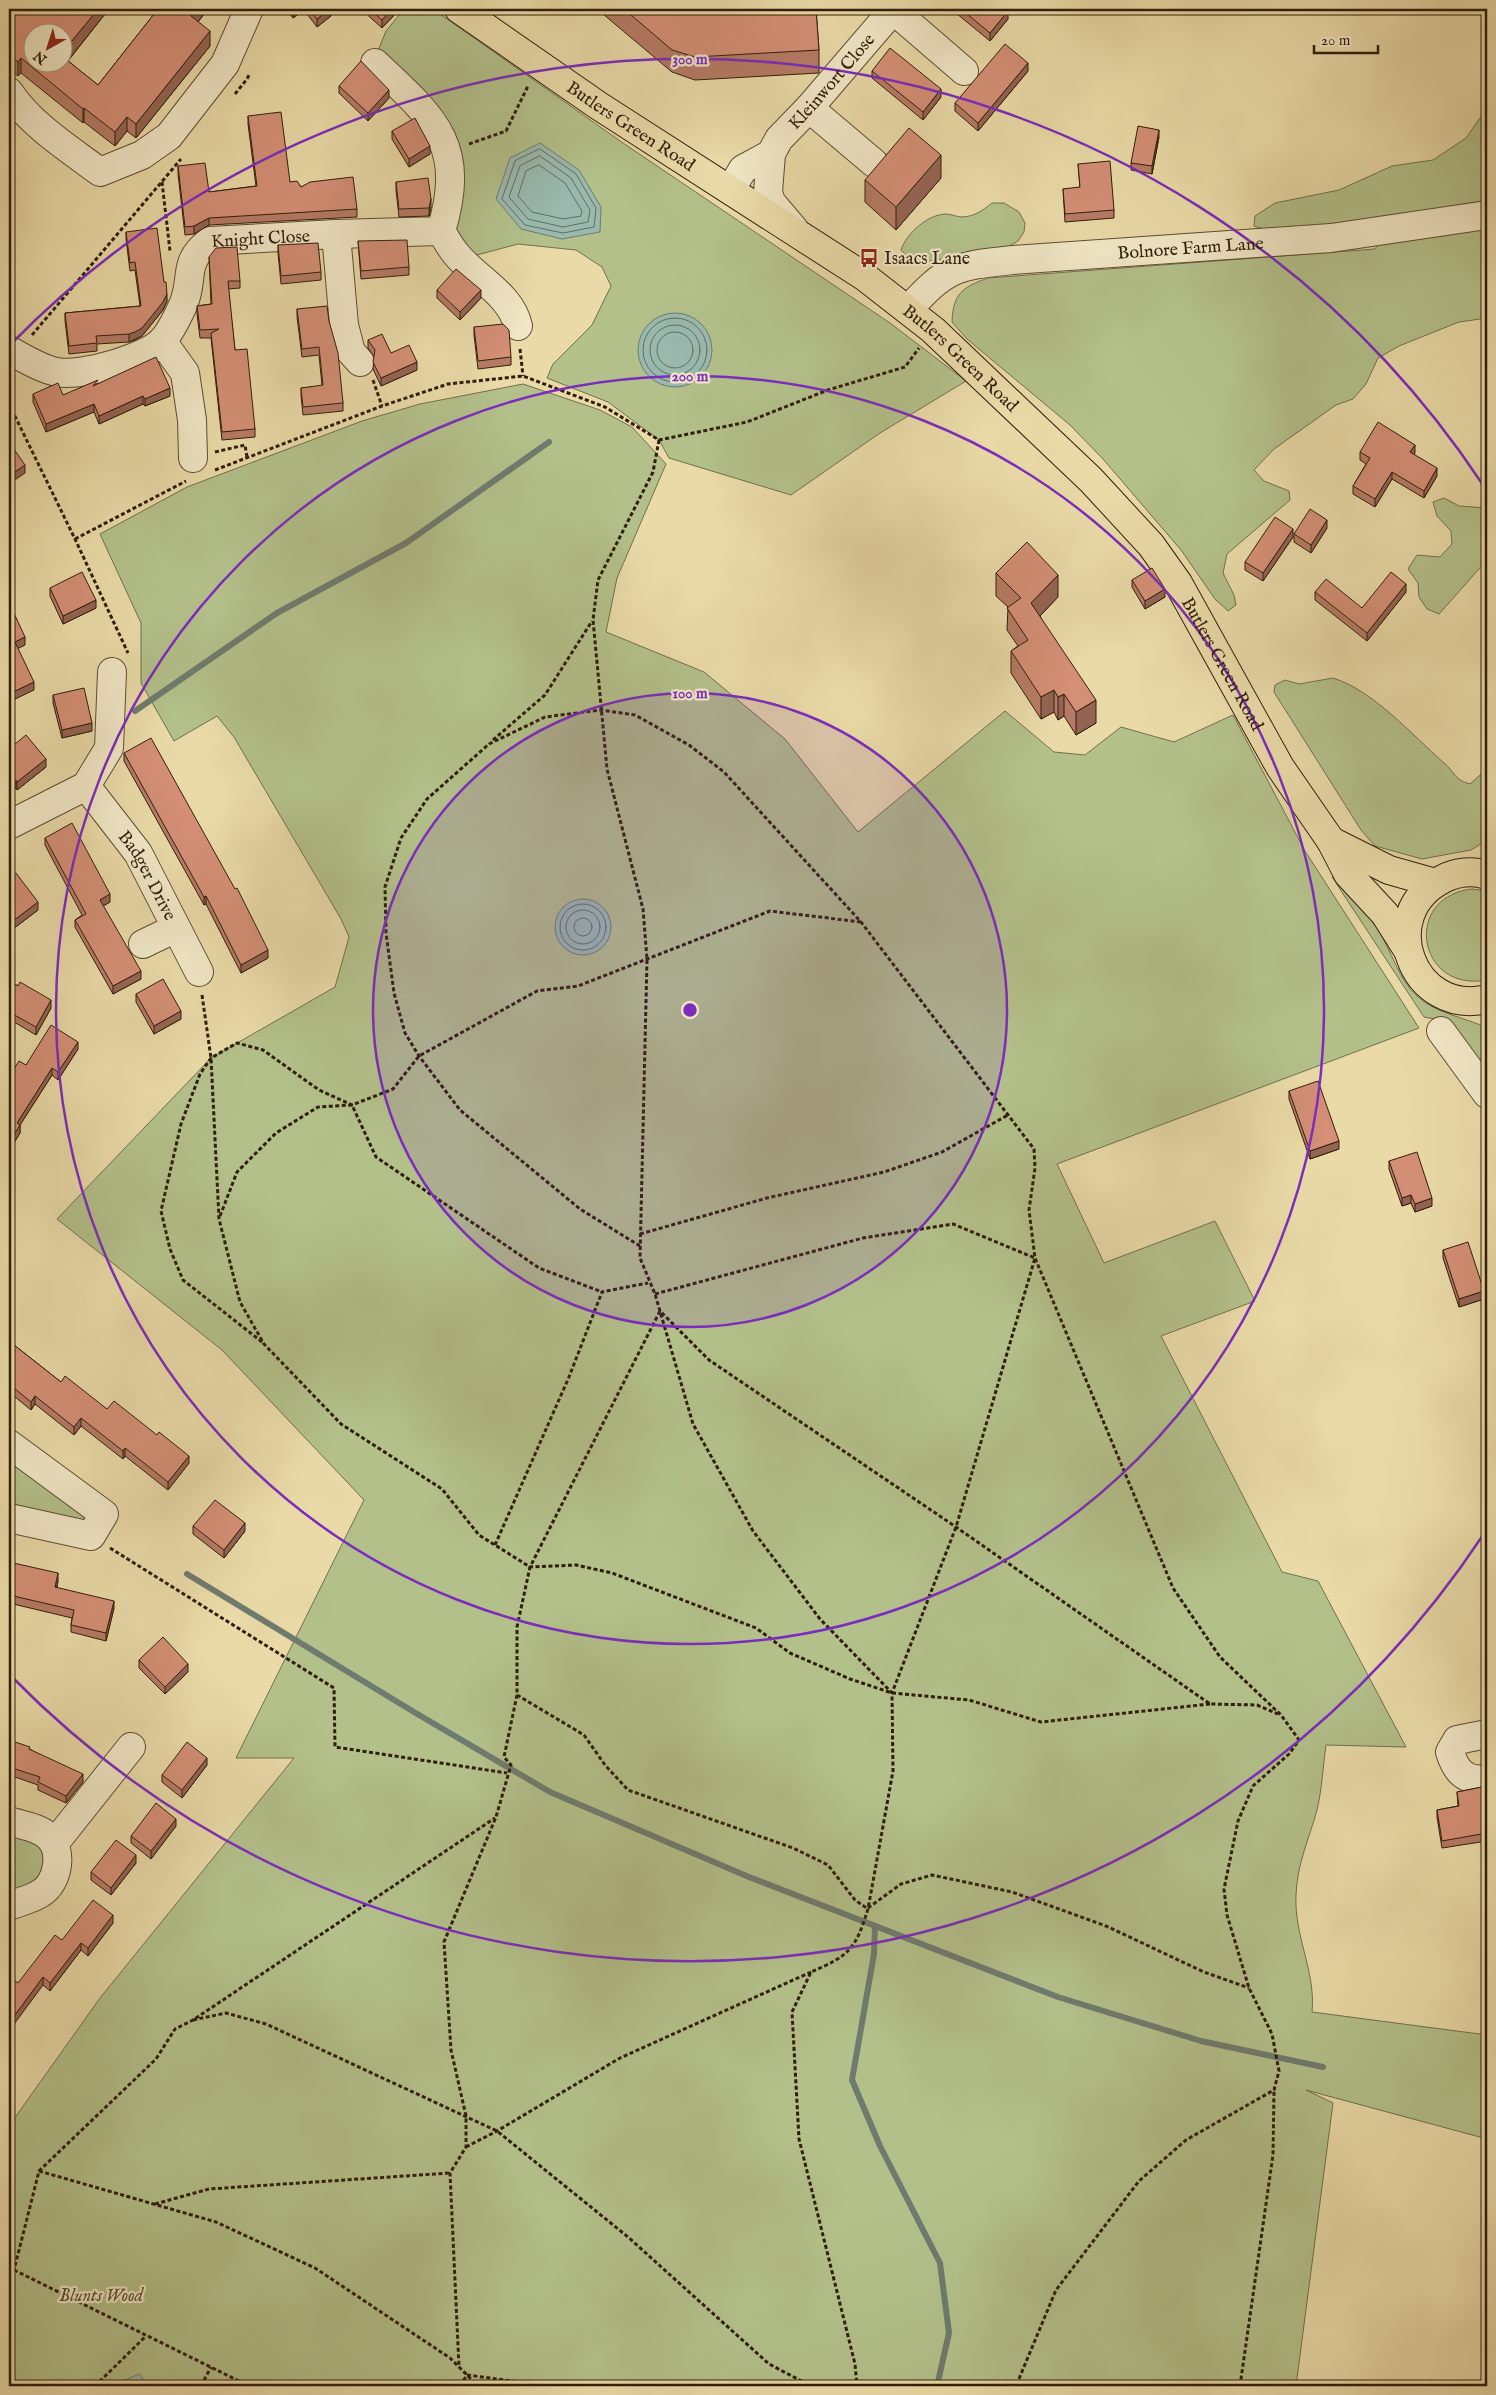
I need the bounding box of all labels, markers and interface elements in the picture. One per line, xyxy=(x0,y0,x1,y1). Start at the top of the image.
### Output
north arrow xyxy=(22,22,72,72)
scale bar xyxy=(1314,22,1377,54)
street label: Kleinwort Close xyxy=(784,29,881,135)
text: 20 m xyxy=(1321,31,1351,50)
text: N xyxy=(30,47,52,69)
text: 300 m xyxy=(672,50,708,69)
street label: Butlers Green Road xyxy=(561,77,699,178)
street label: Knight Close xyxy=(211,225,311,254)
street label: Bolnore Farm Lane xyxy=(1117,233,1264,266)
bus stop icon: Isaacs Lane xyxy=(858,247,880,269)
place label: Isaacs Lane xyxy=(884,248,970,271)
street label: Butlers Green Road xyxy=(897,300,1023,418)
text: 200 m xyxy=(672,367,709,386)
street label: Butlers Green Road xyxy=(1175,594,1268,736)
text: 100 m xyxy=(672,684,708,703)
street label: Badger Drive xyxy=(112,827,181,925)
centre of rings xyxy=(681,1001,699,1019)
park label: Blunts Wood xyxy=(59,2285,145,2308)

